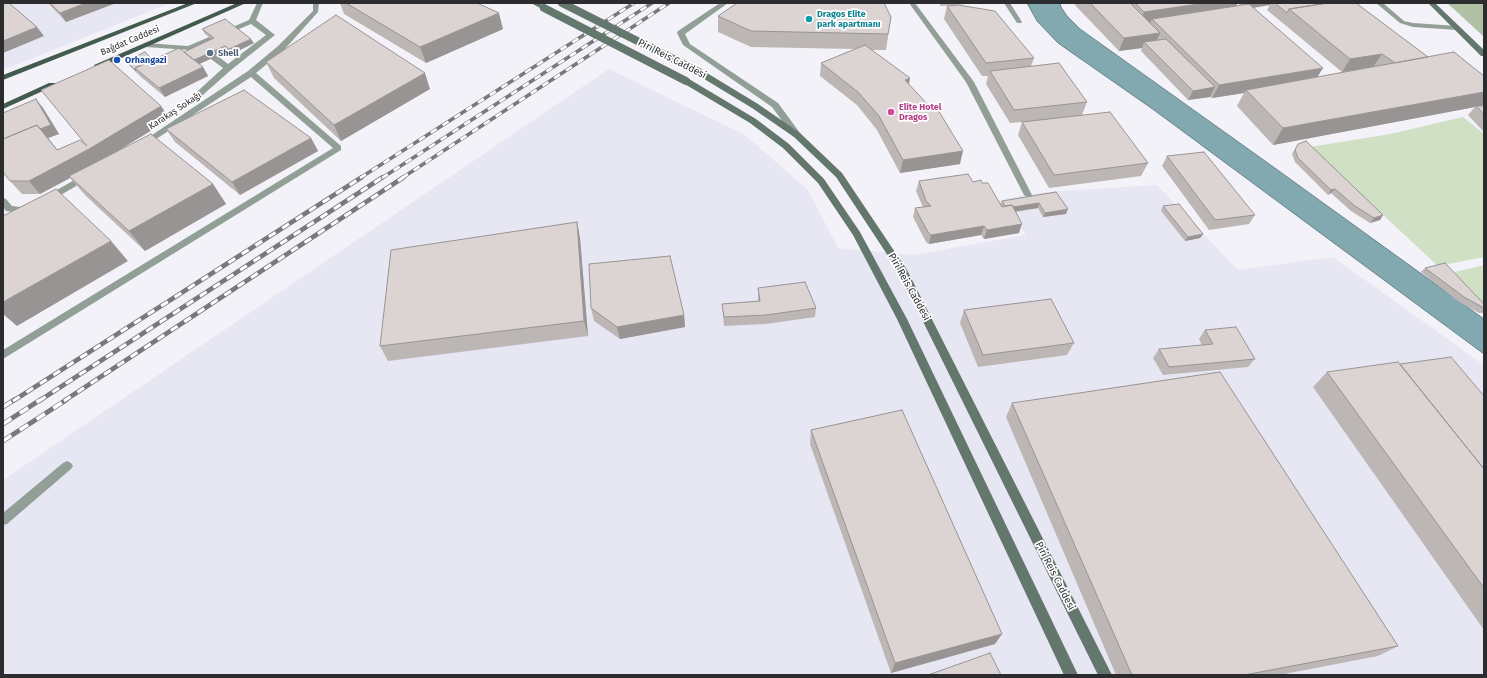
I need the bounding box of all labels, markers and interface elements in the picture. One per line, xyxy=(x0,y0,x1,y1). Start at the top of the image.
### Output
place label: Dragos Elite park apartmanı xyxy=(817,9,880,30)
marker: Dragos Elite park apartmanı xyxy=(804,14,814,24)
street label: Bağdat Caddesi xyxy=(99,24,161,58)
street label: Piri Reis Caddesi xyxy=(636,37,708,81)
marker: Shell xyxy=(205,48,215,58)
place label: Shell xyxy=(218,48,239,58)
marker: Orhangazi xyxy=(112,55,122,65)
place label: Orhangazi xyxy=(125,55,166,65)
street label: Karakaş Sokağı xyxy=(147,90,203,132)
place label: Elite Hotel Dragos xyxy=(899,102,941,123)
marker: Elite Hotel Dragos xyxy=(886,107,896,117)
street label: Piri Reis Caddesi xyxy=(886,251,932,323)
street label: Piri Reis Caddesi xyxy=(1033,540,1077,612)

